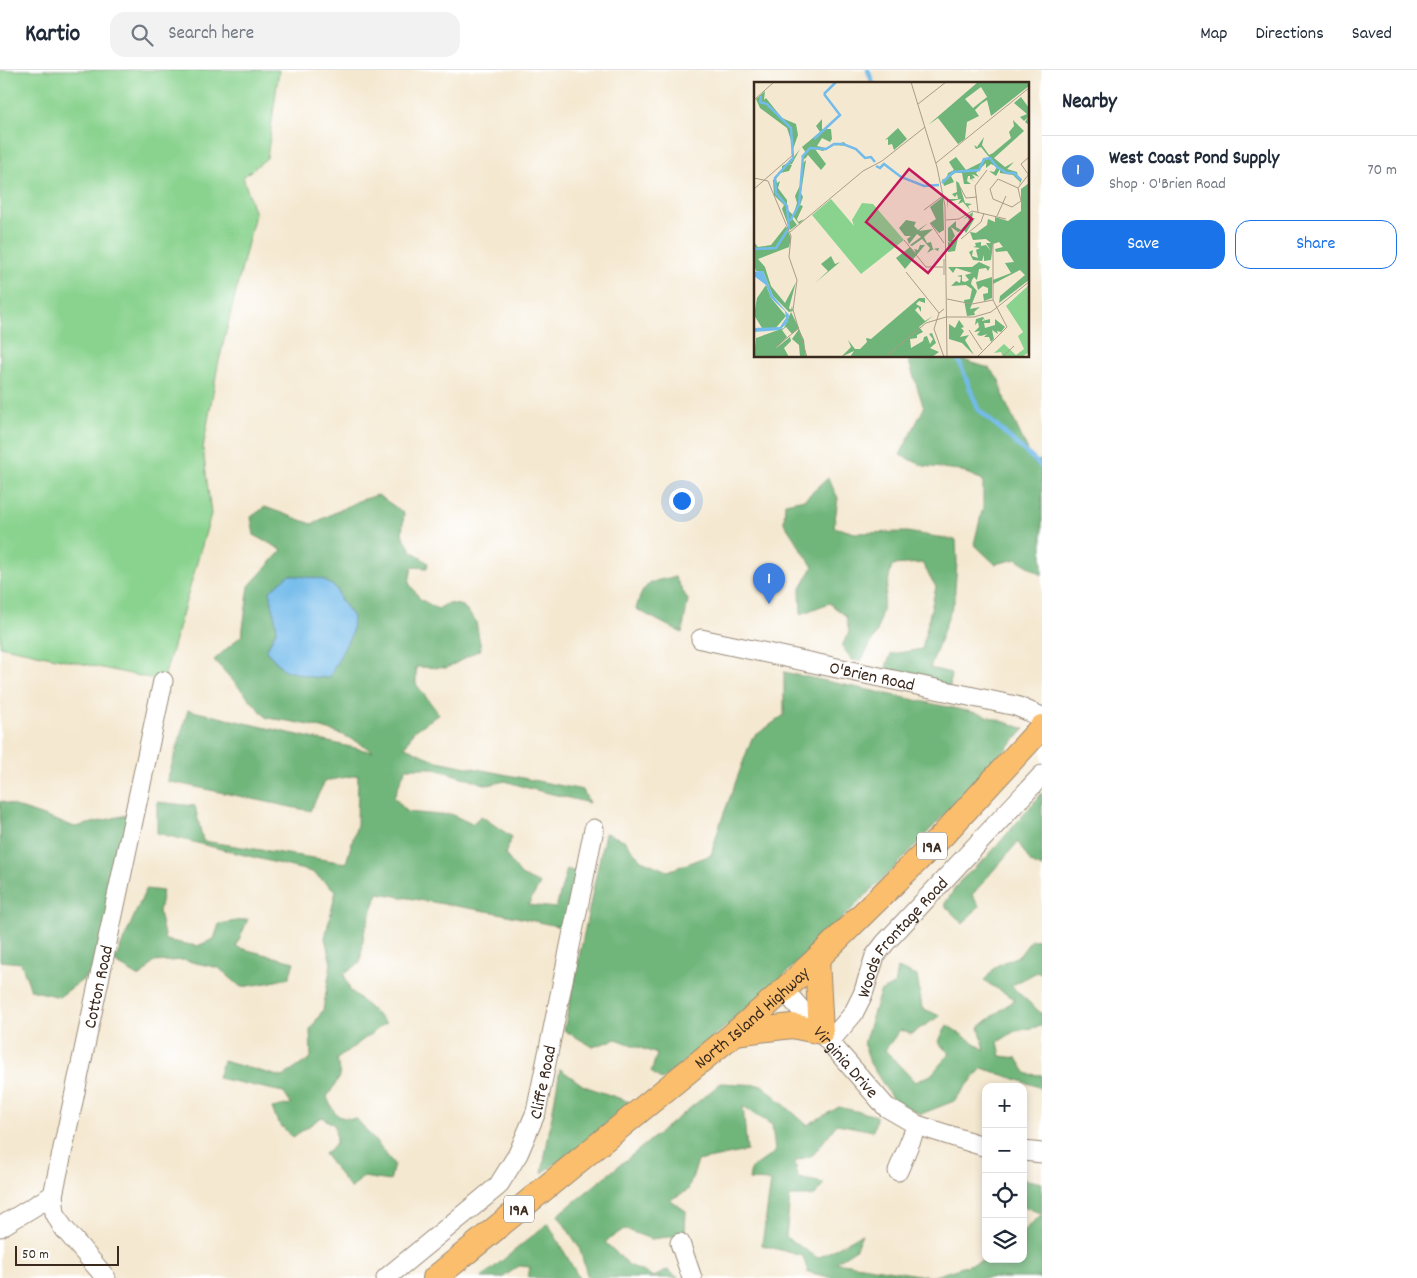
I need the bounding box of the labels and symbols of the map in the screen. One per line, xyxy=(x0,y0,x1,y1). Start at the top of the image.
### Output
inset map xyxy=(754,82,1030,358)
your location xyxy=(669,488,695,514)
pin: 1 xyxy=(753,563,785,604)
street label: O'Brien Road xyxy=(827,657,917,699)
road number: 19A xyxy=(917,832,947,859)
street label: Woods Frontage Road xyxy=(853,873,955,1001)
street label: Cotton Road xyxy=(79,943,121,1031)
street label: North Island Highway xyxy=(690,962,817,1076)
street label: Virginia Drive xyxy=(806,1022,883,1105)
street label: Cliffe Road xyxy=(524,1044,564,1124)
road number: 19A xyxy=(504,1196,534,1222)
scale bar xyxy=(15,1243,119,1266)

